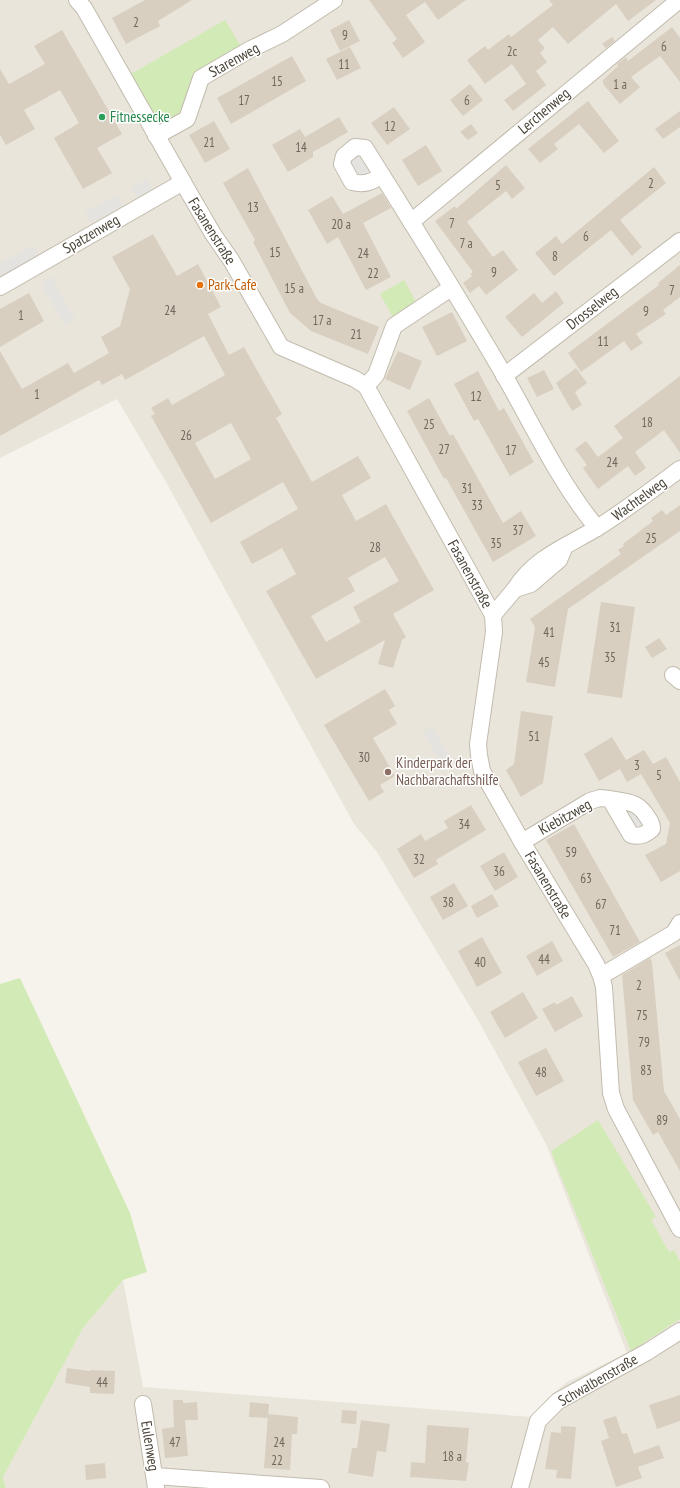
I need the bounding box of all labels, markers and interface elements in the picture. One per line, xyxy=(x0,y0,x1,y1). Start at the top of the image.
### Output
house number: 2 xyxy=(133,14,139,31)
house number: 9 xyxy=(342,27,348,44)
street label: Starenweg xyxy=(205,38,262,81)
house number: 6 xyxy=(661,38,667,55)
house number: 2c xyxy=(507,43,518,60)
house number: 11 xyxy=(338,56,350,73)
house number: 15 xyxy=(271,73,283,90)
house number: 1 a xyxy=(613,76,627,93)
street label: Lerchenweg xyxy=(514,83,573,138)
house number: 17 xyxy=(238,92,250,109)
house number: 6 xyxy=(464,92,470,109)
place label: Fitnessecke xyxy=(110,107,170,126)
marker: Fitnessecke xyxy=(97,112,107,122)
house number: 12 xyxy=(384,118,396,135)
house number: 21 xyxy=(203,134,215,151)
house number: 14 xyxy=(295,139,307,156)
house number: 2 xyxy=(648,175,654,192)
house number: 5 xyxy=(495,177,501,194)
street label: Fasanenstraße xyxy=(184,194,240,268)
house number: 13 xyxy=(247,199,259,216)
street label: Spatzenweg xyxy=(59,210,122,257)
house number: 7 xyxy=(449,215,455,232)
house number: 20 a xyxy=(331,216,351,233)
house number: 6 xyxy=(583,228,589,245)
house number: 7 a xyxy=(459,235,473,252)
house number: 15 xyxy=(269,244,281,261)
house number: 24 xyxy=(357,245,369,262)
house number: 8 xyxy=(552,248,558,265)
house number: 9 xyxy=(491,264,497,281)
house number: 22 xyxy=(367,265,379,282)
place label: Park-Cafe xyxy=(208,275,257,294)
marker: Park-Cafe xyxy=(195,280,205,290)
house number: 15 a xyxy=(284,280,304,297)
street label: Drosselweg xyxy=(562,282,621,333)
house number: 7 xyxy=(669,282,675,299)
house number: 24 xyxy=(164,302,176,319)
house number: 9 xyxy=(643,303,649,320)
house number: 1 xyxy=(18,307,24,324)
house number: 17 a xyxy=(312,312,332,329)
house number: 21 xyxy=(350,326,362,343)
house number: 11 xyxy=(597,333,609,350)
house number: 1 xyxy=(34,386,40,403)
house number: 12 xyxy=(470,388,482,405)
house number: 18 xyxy=(641,414,653,431)
house number: 25 xyxy=(423,416,435,433)
house number: 26 xyxy=(180,427,192,444)
house number: 27 xyxy=(438,441,450,458)
house number: 17 xyxy=(505,442,517,459)
house number: 24 xyxy=(606,454,618,471)
street label: Wachtelweg xyxy=(608,473,670,525)
house number: 31 xyxy=(461,480,473,497)
house number: 33 xyxy=(471,497,483,514)
house number: 37 xyxy=(512,522,524,539)
house number: 25 xyxy=(645,530,657,547)
house number: 35 xyxy=(490,535,502,552)
street label: Fasanenstraße xyxy=(444,536,497,611)
house number: 28 xyxy=(369,539,381,556)
house number: 31 xyxy=(609,619,621,636)
house number: 41 xyxy=(543,624,555,641)
house number: 35 xyxy=(604,649,616,666)
house number: 45 xyxy=(538,654,550,671)
house number: 51 xyxy=(528,728,540,745)
house number: 30 xyxy=(358,749,370,766)
place label: Kinderpark der Nachbarachaftshilfe xyxy=(396,753,499,789)
house number: 3 xyxy=(634,757,640,774)
marker: Kinderpark der Nachbarachaftshilfe xyxy=(383,767,393,777)
house number: 5 xyxy=(656,767,662,784)
street label: Kiebitzweg xyxy=(535,794,594,839)
house number: 34 xyxy=(458,816,470,833)
house number: 59 xyxy=(565,844,577,861)
street label: Fasanenstraße xyxy=(521,848,576,922)
house number: 32 xyxy=(413,851,425,868)
house number: 36 xyxy=(493,863,505,880)
house number: 63 xyxy=(580,870,592,887)
house number: 38 xyxy=(442,894,454,911)
house number: 67 xyxy=(595,896,607,913)
house number: 71 xyxy=(609,922,621,939)
house number: 44 xyxy=(538,951,550,968)
house number: 40 xyxy=(474,954,486,971)
house number: 2 xyxy=(636,977,642,994)
house number: 75 xyxy=(636,1007,648,1024)
house number: 79 xyxy=(638,1034,650,1051)
house number: 83 xyxy=(640,1062,652,1079)
house number: 48 xyxy=(535,1064,547,1081)
house number: 89 xyxy=(656,1112,668,1129)
street label: Schwalbenstraße xyxy=(555,1349,641,1410)
house number: 44 xyxy=(96,1374,108,1391)
street label: Eulenweg xyxy=(137,1419,164,1472)
house number: 47 xyxy=(169,1434,181,1451)
house number: 24 xyxy=(273,1434,285,1451)
house number: 18 a xyxy=(442,1448,462,1465)
house number: 22 xyxy=(271,1452,283,1469)

